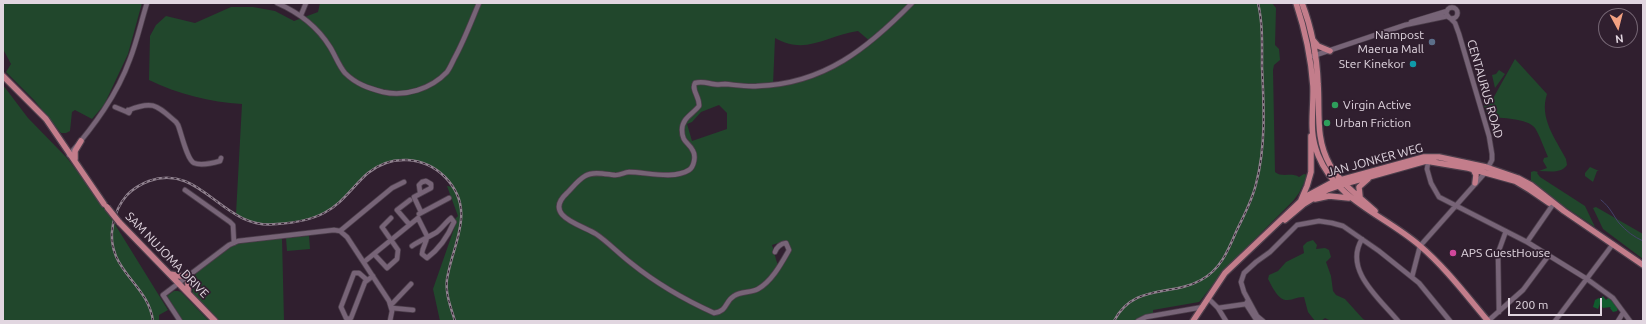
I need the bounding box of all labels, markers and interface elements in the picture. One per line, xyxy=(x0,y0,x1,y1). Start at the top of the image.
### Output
north arrow xyxy=(1598,8,1638,48)
place label: Nampost Maerua Mall xyxy=(1358,28,1424,56)
text: N xyxy=(1615,32,1624,45)
marker: Nampost Maerua Mall xyxy=(1427,37,1437,47)
street label: CENTAURUS ROAD xyxy=(1464,38,1506,140)
place label: Ster Kinekor xyxy=(1339,57,1405,71)
marker: Ster Kinekor xyxy=(1408,59,1418,69)
place label: Virgin Active xyxy=(1343,98,1411,112)
marker: Virgin Active xyxy=(1330,100,1340,110)
place label: Urban Friction xyxy=(1335,116,1411,130)
marker: Urban Friction xyxy=(1322,118,1332,128)
street label: JAN JONKER WEG xyxy=(1325,140,1425,180)
street label: SAM NUJOMA DRIVE xyxy=(122,209,212,301)
place label: APS GuestHouse xyxy=(1461,246,1550,260)
marker: APS GuestHouse xyxy=(1448,248,1458,258)
scale bar xyxy=(1510,290,1604,316)
text: 200 m xyxy=(1515,298,1548,311)

